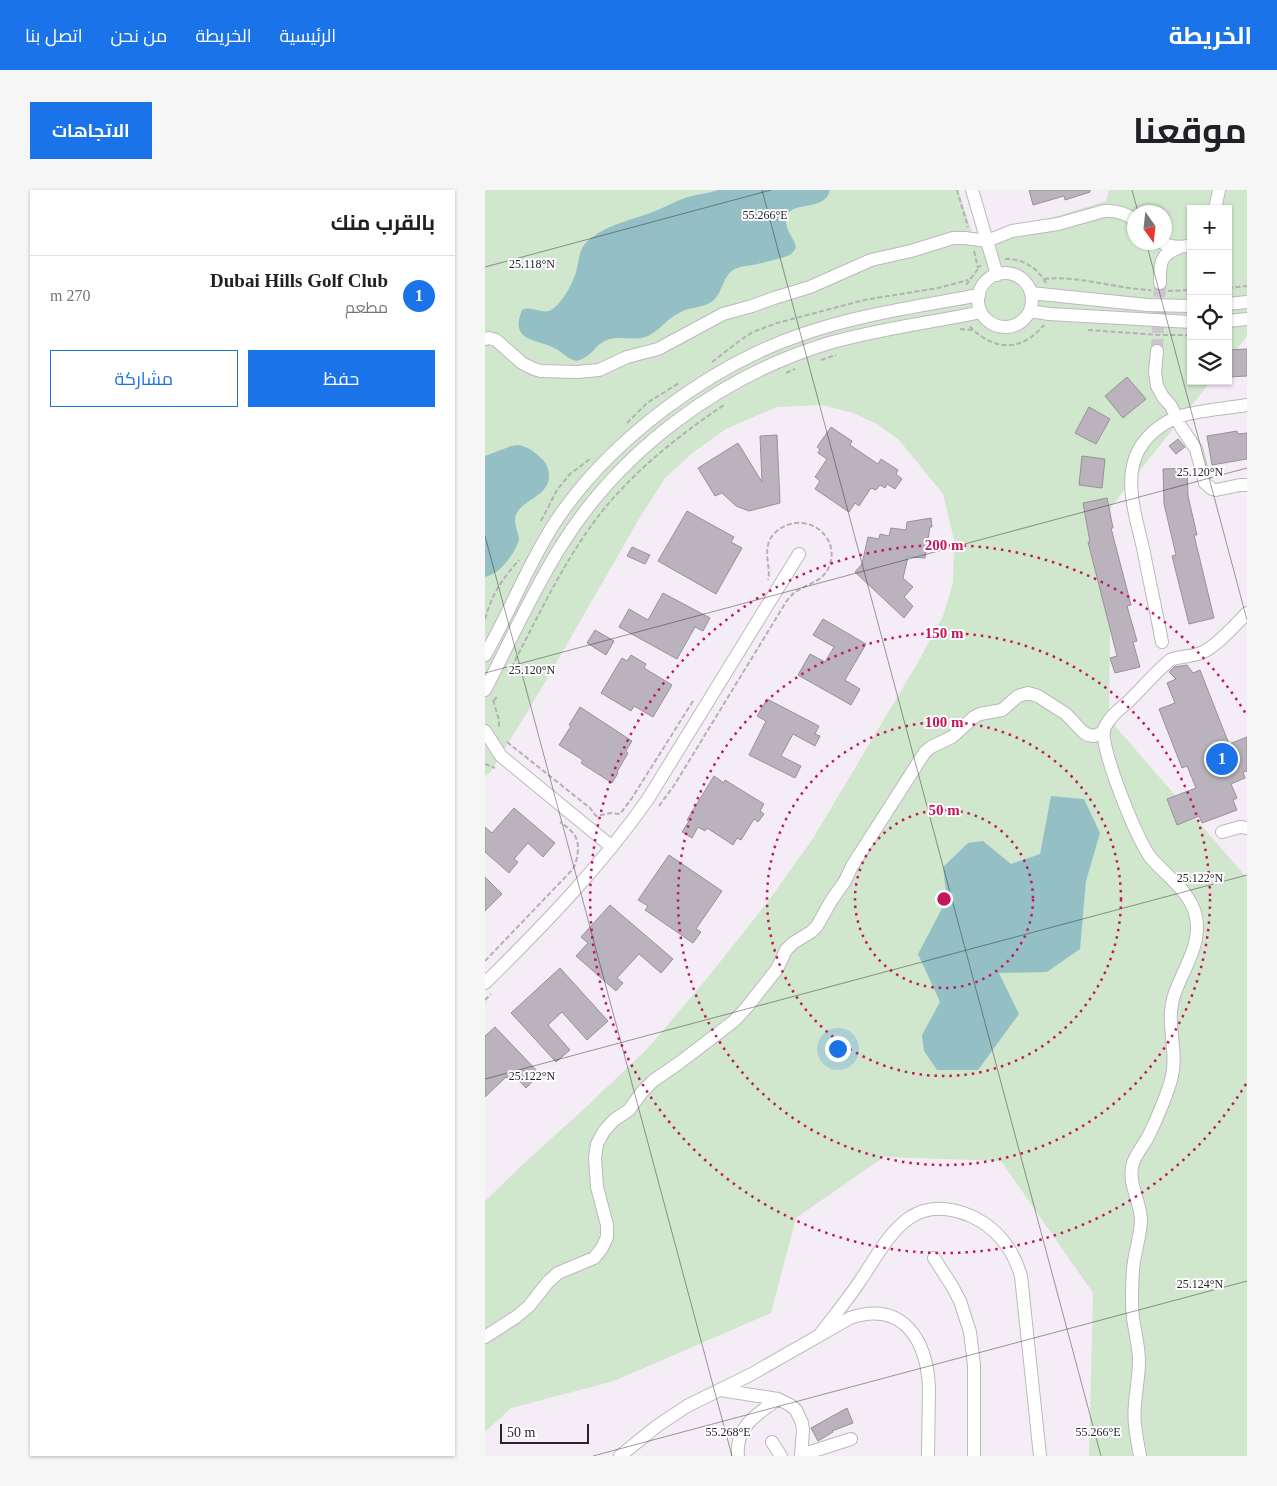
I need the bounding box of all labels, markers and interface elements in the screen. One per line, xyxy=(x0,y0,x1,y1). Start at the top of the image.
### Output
text: الخريطة xyxy=(1169,23,1252,49)
text: اتصل بنا xyxy=(25,26,83,46)
text: من نحن xyxy=(111,26,167,46)
text: الخريطة xyxy=(195,26,252,46)
text: الرئيسية xyxy=(280,26,336,46)
button: الاتجاهات xyxy=(30,102,152,159)
text: موقعنا xyxy=(1133,112,1247,151)
north arrow xyxy=(1127,205,1172,250)
map controls xyxy=(1187,205,1232,385)
button: + xyxy=(1187,205,1232,250)
text: 55.266°E xyxy=(742,208,788,222)
text: بالقرب منك xyxy=(331,211,435,235)
button: − xyxy=(1187,250,1232,295)
text: 25.118°N xyxy=(509,257,555,271)
text: Dubai Hills Golf Club xyxy=(210,270,388,291)
text: 270 m xyxy=(50,287,90,304)
text: 1 xyxy=(415,287,423,304)
button: locate xyxy=(1187,295,1232,340)
text: مطعم xyxy=(345,299,388,316)
button: layers xyxy=(1187,340,1232,385)
button: مشاركة xyxy=(50,350,238,407)
button: حفظ xyxy=(248,350,435,407)
text: 25.120°N xyxy=(1177,465,1224,479)
text: 200 m xyxy=(925,537,964,553)
text: 150 m xyxy=(925,625,964,641)
text: 25.120°N xyxy=(509,663,556,677)
text: 100 m xyxy=(925,714,964,730)
pin: 1 xyxy=(1206,740,1238,778)
text: 50 m xyxy=(928,802,960,818)
text: 25.122°N xyxy=(1177,871,1224,885)
centre of rings xyxy=(935,890,953,908)
your location xyxy=(825,1036,851,1062)
text: 25.122°N xyxy=(509,1069,556,1083)
text: 25.124°N xyxy=(1177,1277,1224,1291)
scale bar xyxy=(500,1421,589,1444)
text: 50 m xyxy=(507,1425,535,1440)
text: 55.268°E xyxy=(705,1425,751,1439)
text: 55.266°E xyxy=(1075,1425,1121,1439)

